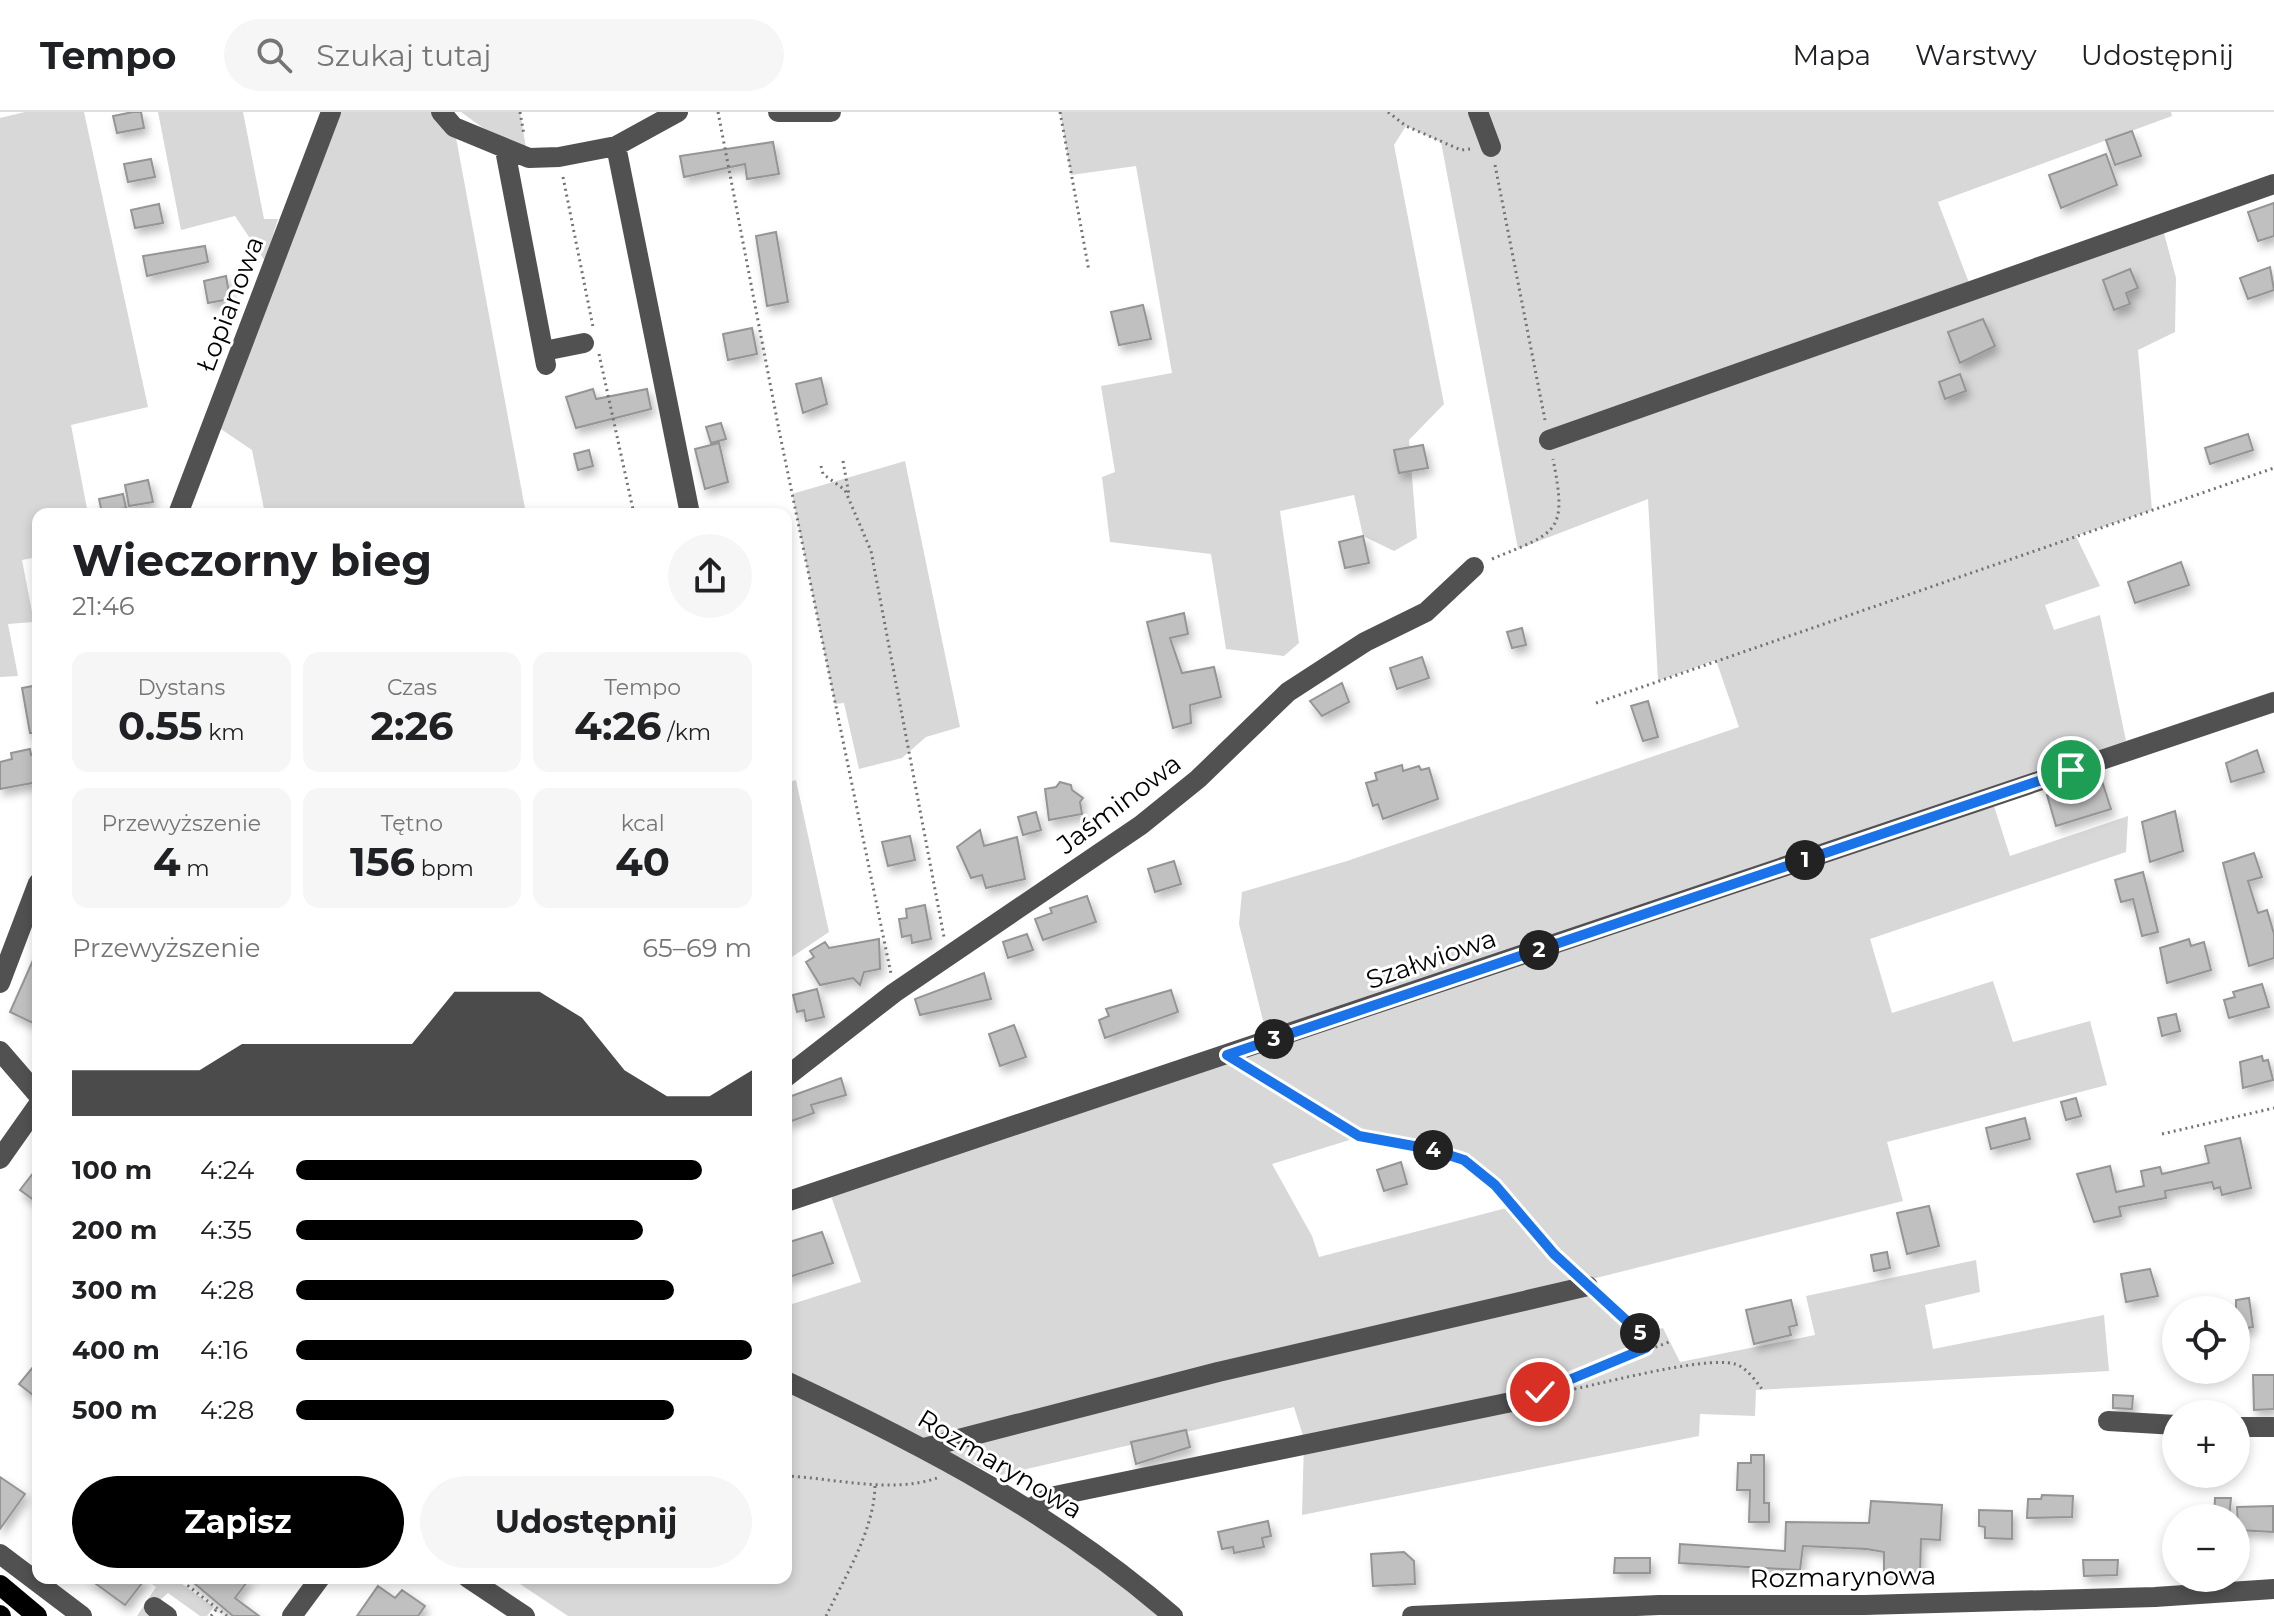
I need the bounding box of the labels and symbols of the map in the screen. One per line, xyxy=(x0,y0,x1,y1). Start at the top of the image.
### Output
street label: Łopianowa xyxy=(189,232,271,376)
pin xyxy=(2037,736,2105,804)
street label: Jaśminowa xyxy=(1050,747,1187,862)
pin: 1 xyxy=(1785,840,1825,880)
street label: Szałwiowa xyxy=(1362,922,1500,996)
pin: 2 xyxy=(1519,930,1559,970)
pin: 3 xyxy=(1254,1019,1294,1059)
pin: 4 xyxy=(1413,1130,1453,1170)
pin: 5 xyxy=(1620,1313,1660,1353)
pin xyxy=(1506,1358,1574,1426)
street label: Rozmarynowa xyxy=(912,1402,1088,1526)
street label: Rozmarynowa xyxy=(1749,1559,1937,1595)

